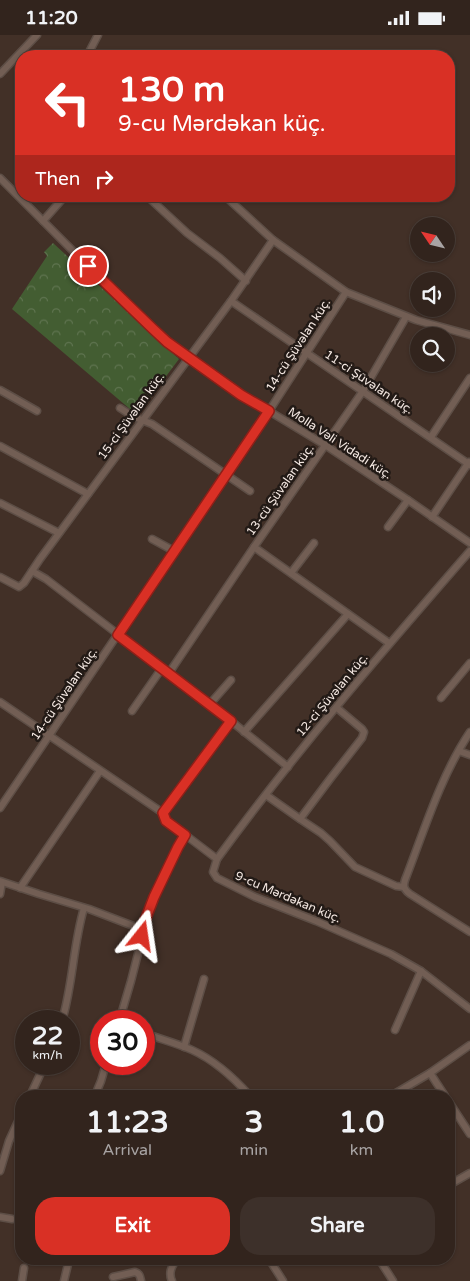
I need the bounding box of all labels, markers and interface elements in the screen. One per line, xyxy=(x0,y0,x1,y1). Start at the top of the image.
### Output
text: 11:20 xyxy=(25,7,78,29)
text: 130 m xyxy=(118,69,225,111)
icon: left xyxy=(35,70,100,135)
text: 9-cu Mərdəkan küç. xyxy=(118,111,326,137)
icon: right xyxy=(90,165,118,193)
text: Then xyxy=(35,168,80,190)
north arrow xyxy=(410,217,455,263)
map controls xyxy=(410,217,455,372)
pin xyxy=(67,245,109,287)
icon: arrive xyxy=(74,252,102,280)
button: sound xyxy=(410,272,455,317)
street label: 14-cü Şüvəlan küç. xyxy=(263,296,333,394)
button: search xyxy=(410,327,455,372)
street label: 11-ci Şüvəlan küç. xyxy=(322,347,416,417)
street label: 15-ci Şüvəlan küç. xyxy=(95,370,167,462)
street label: Molla Vəli Vidadi küç. xyxy=(286,404,394,482)
street label: 13-cü Şüvəlan küç. xyxy=(243,442,317,538)
street label: 14-cü Şüvəlan küç. xyxy=(28,645,100,743)
street label: 12-ci Şüvəlan küç. xyxy=(293,651,371,739)
street label: 9-cu Mərdəkan küç. xyxy=(233,868,343,926)
position arrow xyxy=(115,909,167,961)
speed limit sign: 30 xyxy=(90,1010,155,1075)
text: 22 xyxy=(32,1021,63,1051)
text: km/h xyxy=(32,1048,63,1062)
text: 11:23 xyxy=(86,1104,169,1141)
text: 3 xyxy=(244,1104,263,1141)
text: 1.0 xyxy=(339,1104,384,1141)
text: Arrival xyxy=(103,1140,152,1160)
text: min xyxy=(240,1140,268,1160)
text: km xyxy=(350,1140,373,1160)
button: Exit xyxy=(35,1197,230,1255)
button: Share xyxy=(240,1197,435,1255)

